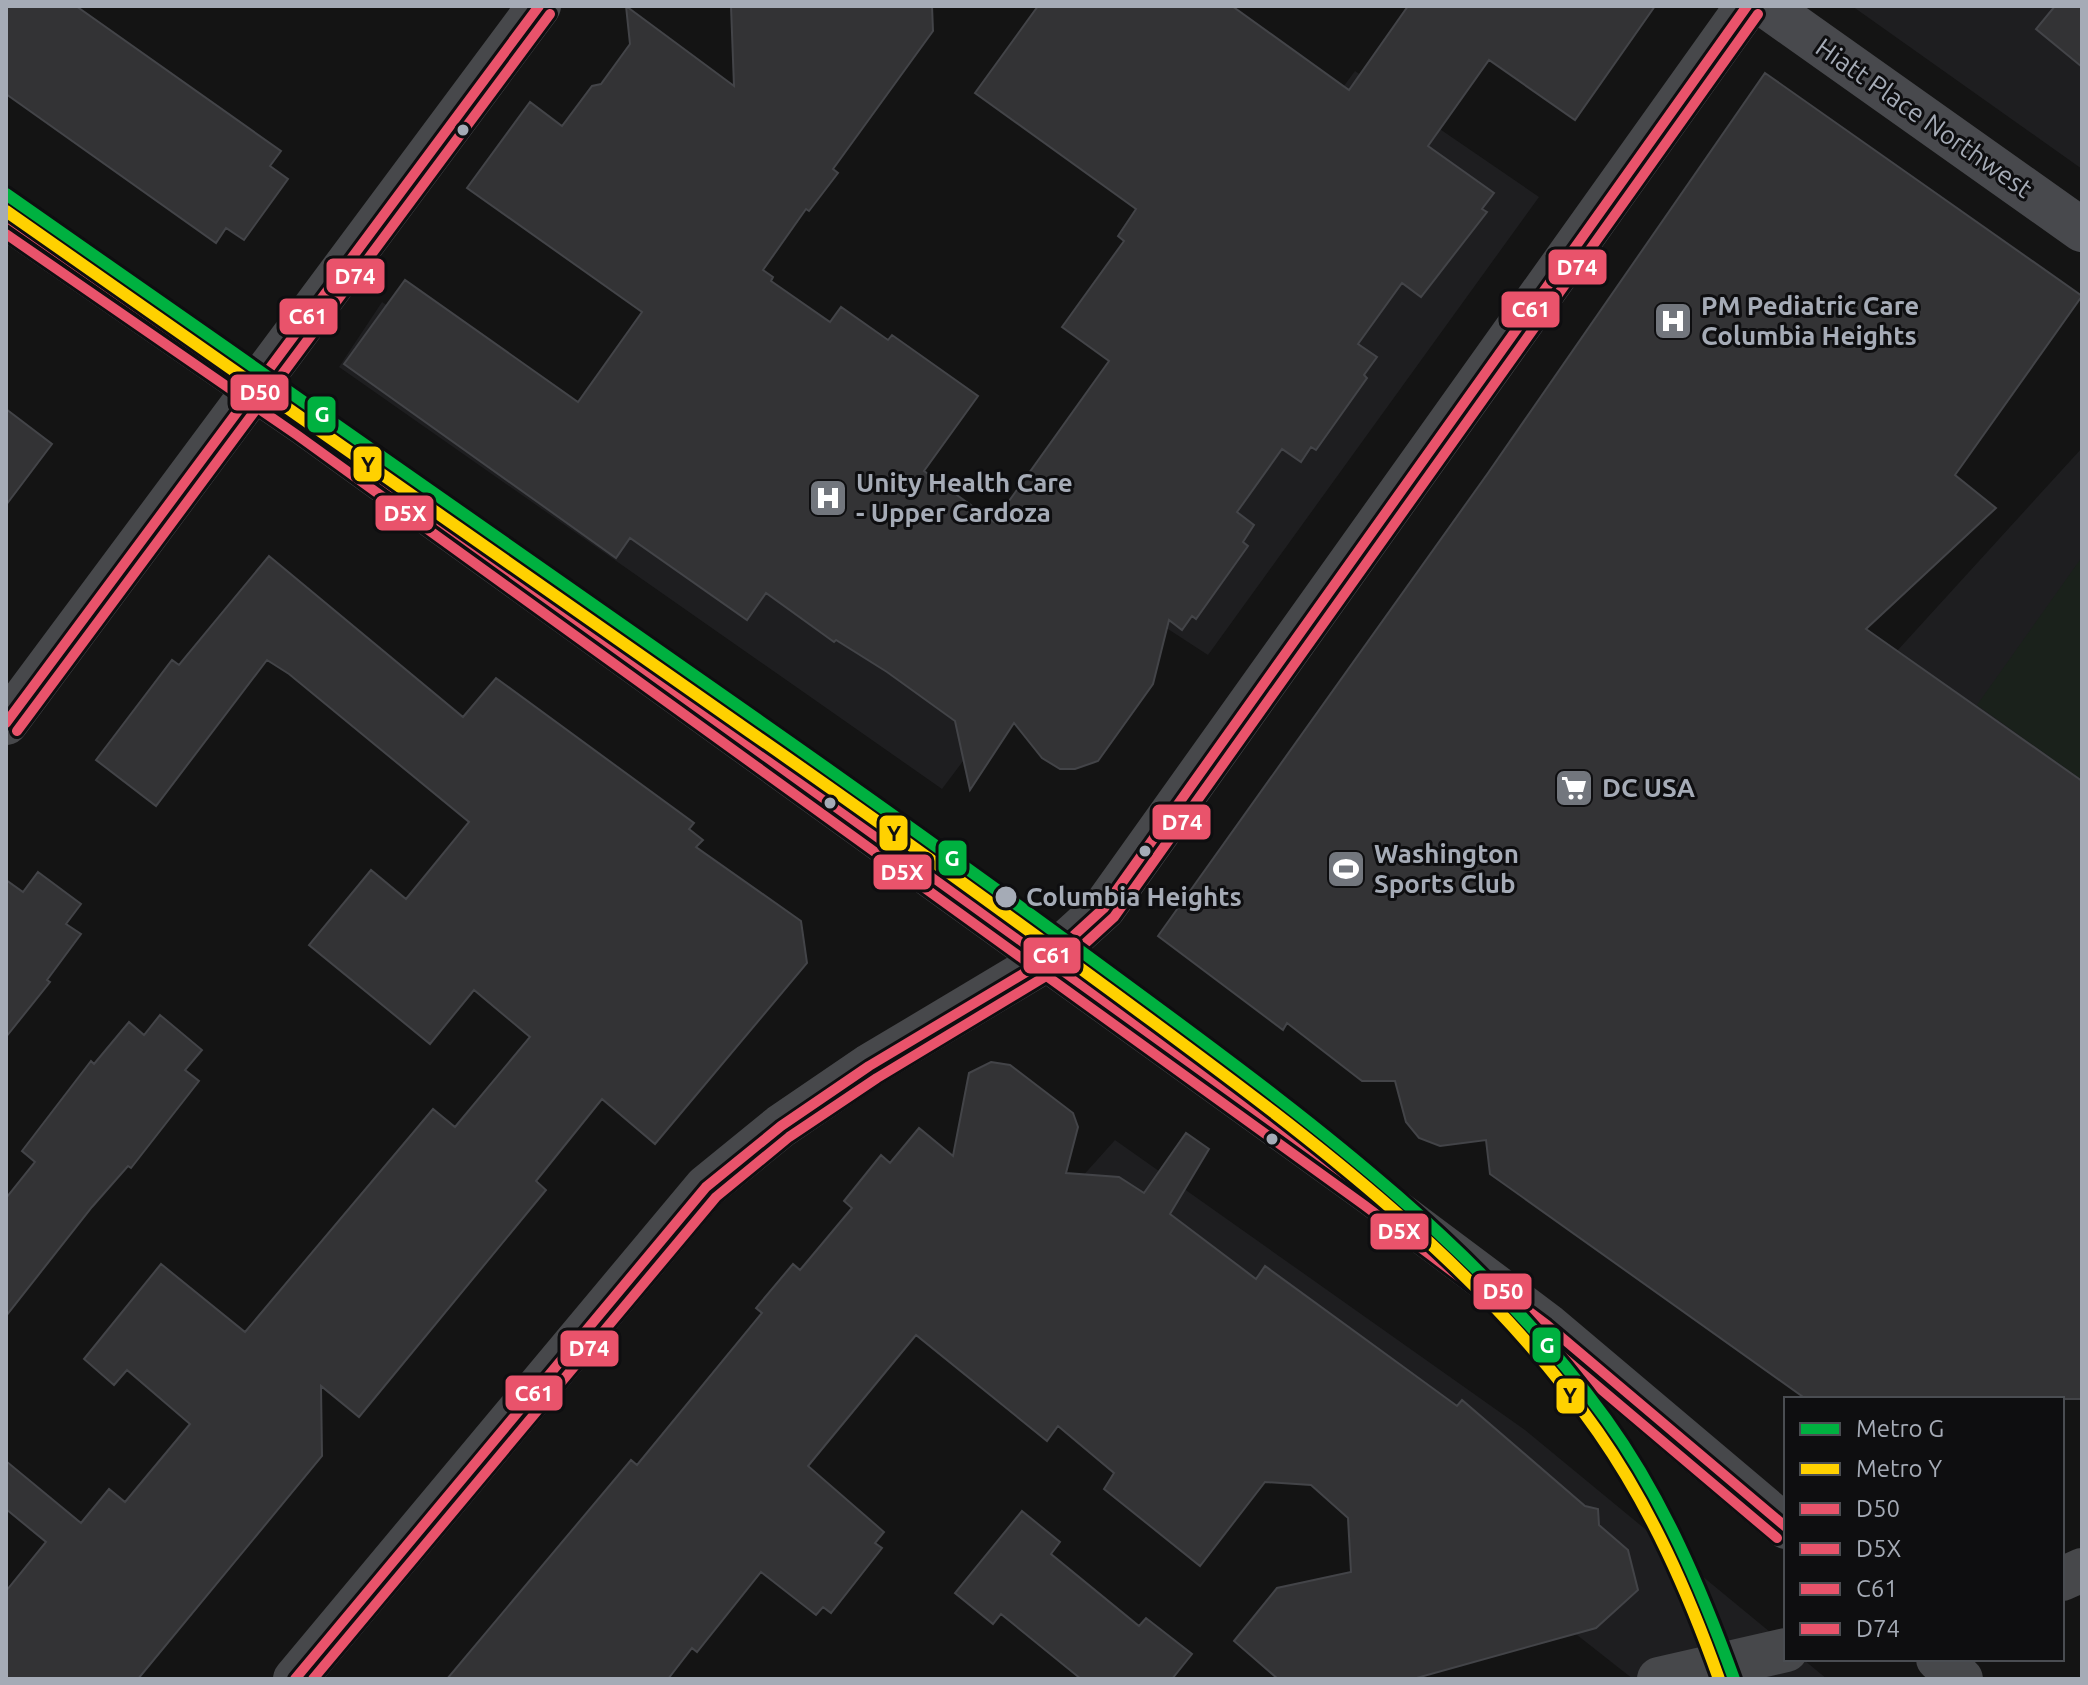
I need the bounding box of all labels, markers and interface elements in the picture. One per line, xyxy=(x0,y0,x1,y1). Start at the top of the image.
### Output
street label: Hiatt Place Northwest xyxy=(1811,32,2038,203)
unlabelled marker xyxy=(455,122,471,138)
line badge: D74 xyxy=(1547,248,1608,286)
text: D74 xyxy=(1557,254,1597,279)
line badge: D74 xyxy=(325,257,386,295)
text: D74 xyxy=(335,263,375,288)
line badge: C61 xyxy=(1500,290,1561,329)
place label: PM Pediatric Care Columbia Heights xyxy=(1701,291,1919,350)
text: C61 xyxy=(1512,296,1550,321)
line badge: C61 xyxy=(278,297,339,336)
hospital icon: PM Pediatric Care Columbia Heights xyxy=(1652,300,1694,342)
text: C61 xyxy=(289,303,327,328)
line badge: D50 xyxy=(229,373,290,412)
text: D50 xyxy=(240,379,280,404)
line badge: G xyxy=(306,395,337,434)
text: G xyxy=(314,401,330,426)
line badge: Y xyxy=(352,445,383,483)
text: Y xyxy=(361,451,375,476)
place label: Unity Health Care - Upper Cardoza xyxy=(856,468,1073,527)
hospital icon: Unity Health Care - Upper Cardoza xyxy=(807,477,849,519)
line badge: D5X xyxy=(374,494,435,532)
text: D5X xyxy=(384,500,427,525)
supermarket icon: DC USA xyxy=(1553,767,1595,809)
place label: DC USA xyxy=(1602,773,1696,802)
unlabelled marker xyxy=(822,795,838,811)
line badge: D74 xyxy=(1151,803,1212,841)
text: D74 xyxy=(1162,809,1202,834)
line badge: Y xyxy=(878,814,909,852)
text: Y xyxy=(887,820,901,845)
line badge: G xyxy=(937,839,968,877)
place label: Washington Sports Club xyxy=(1374,839,1519,898)
unlabelled marker xyxy=(1137,843,1153,859)
text: G xyxy=(944,845,960,870)
sports icon: Washington Sports Club xyxy=(1325,848,1367,890)
line badge: D5X xyxy=(872,853,933,891)
text: D5X xyxy=(881,859,924,884)
place label: Columbia Heights xyxy=(1026,882,1242,911)
marker: Columbia Heights xyxy=(993,884,1019,910)
line badge: C61 xyxy=(1022,936,1082,975)
text: C61 xyxy=(1033,942,1071,967)
unlabelled marker xyxy=(1264,1131,1280,1147)
line badge: D5X xyxy=(1369,1212,1430,1251)
text: D5X xyxy=(1378,1218,1421,1243)
line badge: D50 xyxy=(1472,1272,1533,1311)
text: D50 xyxy=(1483,1278,1523,1303)
line badge: G xyxy=(1531,1326,1562,1364)
line badge: D74 xyxy=(559,1329,620,1368)
text: G xyxy=(1539,1332,1555,1357)
text: D74 xyxy=(569,1335,609,1360)
line badge: C61 xyxy=(504,1374,564,1412)
line badge: Y xyxy=(1555,1377,1586,1415)
text: C61 xyxy=(515,1380,553,1405)
text: Y xyxy=(1563,1382,1577,1407)
legend xyxy=(1784,1397,2064,1661)
text: Metro G xyxy=(1856,1415,1944,1442)
text: Metro Y xyxy=(1856,1455,1942,1482)
text: D50 xyxy=(1856,1495,1900,1522)
text: D5X xyxy=(1856,1535,1901,1562)
text: C61 xyxy=(1856,1575,1898,1602)
text: D74 xyxy=(1856,1615,1900,1642)

